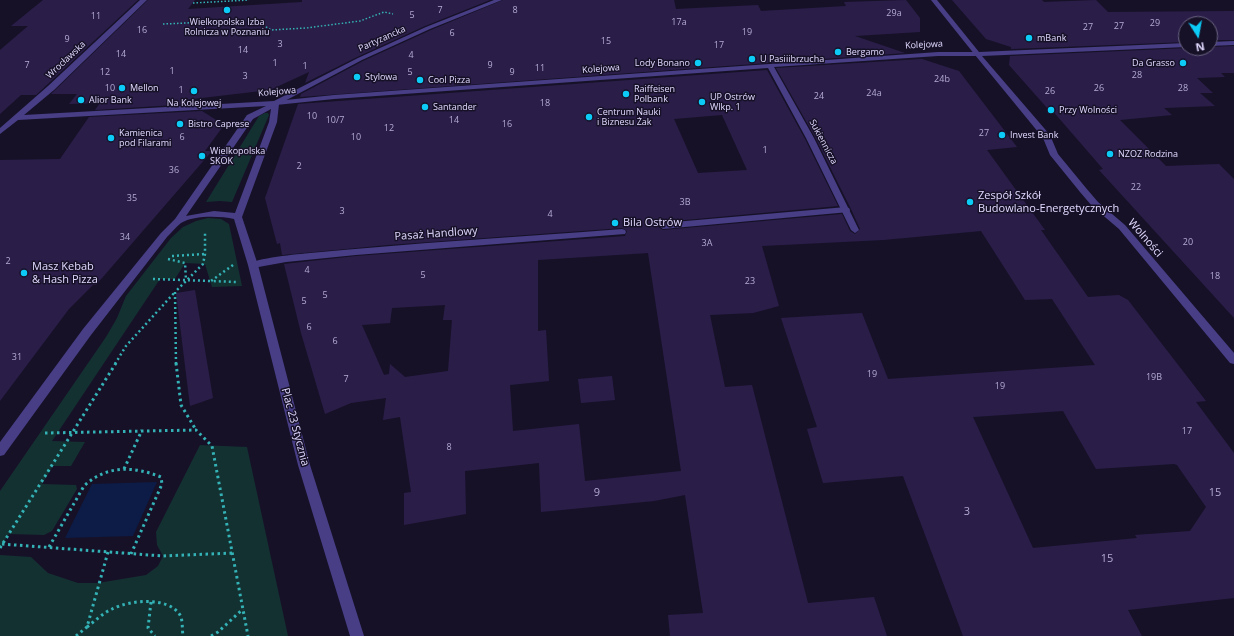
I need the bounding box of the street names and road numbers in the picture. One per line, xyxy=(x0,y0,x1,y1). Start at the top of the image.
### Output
street label: Partyzancka xyxy=(357,24,407,54)
street label: Wrocławska xyxy=(44,39,88,81)
street label: Kolejowa xyxy=(905,39,943,51)
street label: Kolejowa xyxy=(582,62,620,76)
street label: Kolejowa xyxy=(258,85,296,99)
street label: Sukiennicza xyxy=(807,118,839,166)
street label: Wolności xyxy=(1125,216,1165,260)
street label: Pasaż Handlowy xyxy=(394,225,478,243)
street label: Plac 23 Stycznia xyxy=(278,386,312,468)

